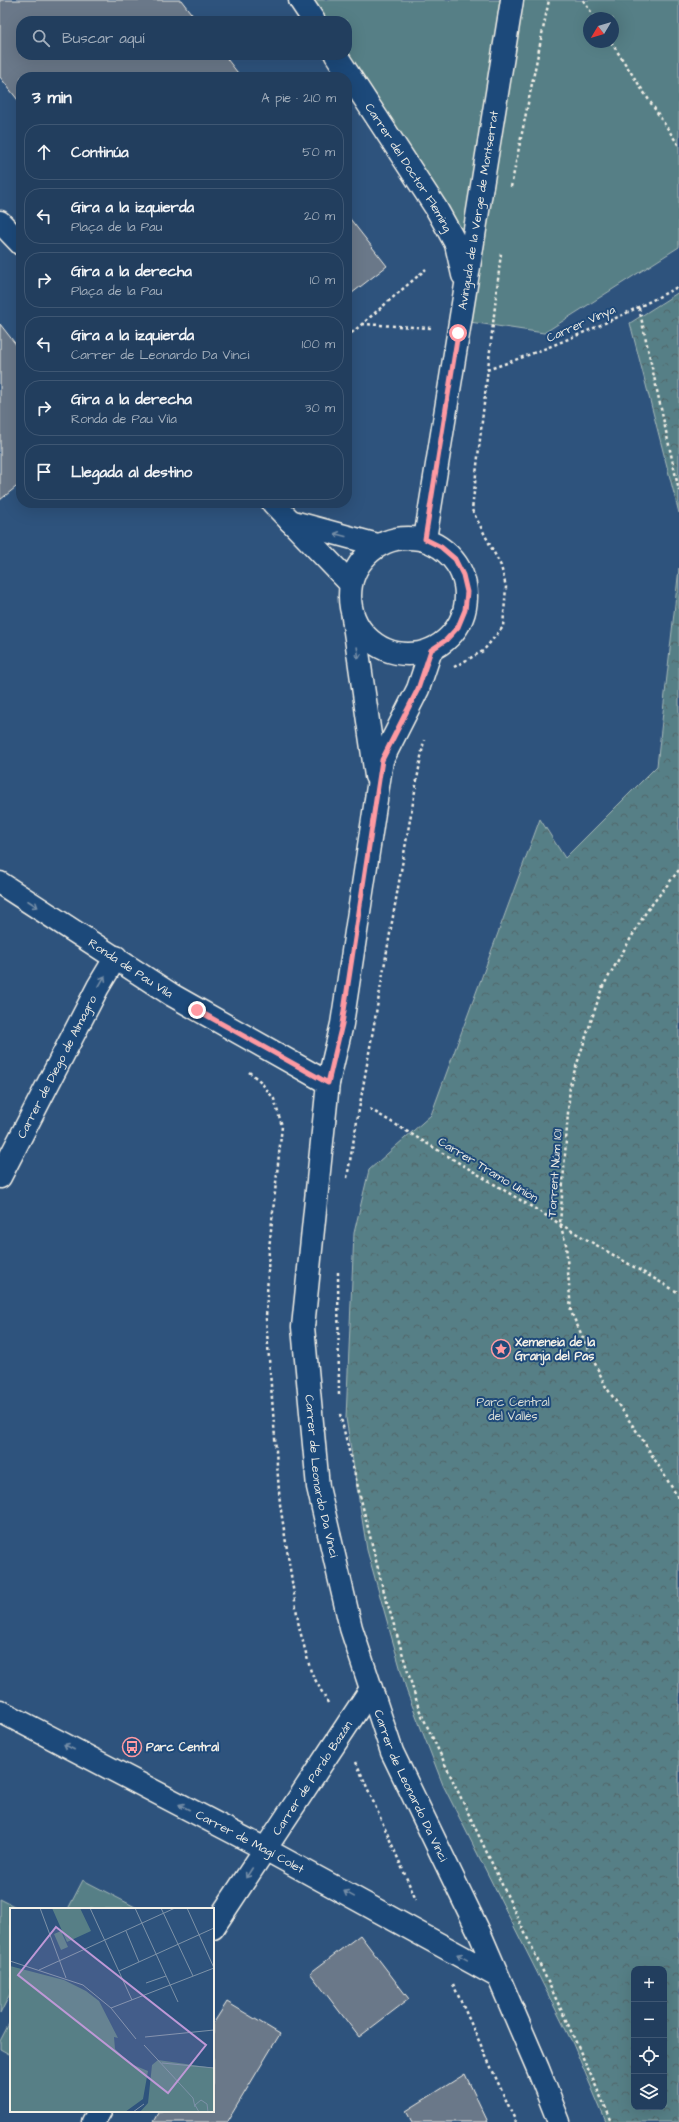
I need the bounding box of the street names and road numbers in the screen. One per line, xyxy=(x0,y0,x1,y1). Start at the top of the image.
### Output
street label: Carrer del Doctor Fleming xyxy=(361,100,456,236)
street label: Avinguda de la Verge de Montserrat xyxy=(454,109,503,311)
street label: Carrer Vinya xyxy=(544,301,619,348)
street label: Ronda de Pau Vila xyxy=(85,934,176,1002)
street label: Carrer de Diego de Almagro xyxy=(13,992,101,1141)
street label: Torrent Núm 101 xyxy=(543,1128,567,1218)
street label: Carrer Tramo Unión xyxy=(435,1133,541,1207)
street label: Carrer de Leonardo Da Vinci xyxy=(301,1394,343,1559)
street label: Carrer de Leonardo Da Vinci xyxy=(370,1707,452,1864)
street label: Carrer de Pardo Bazán xyxy=(268,1717,356,1838)
street label: Carrer de Magí Colet xyxy=(193,1806,307,1877)

